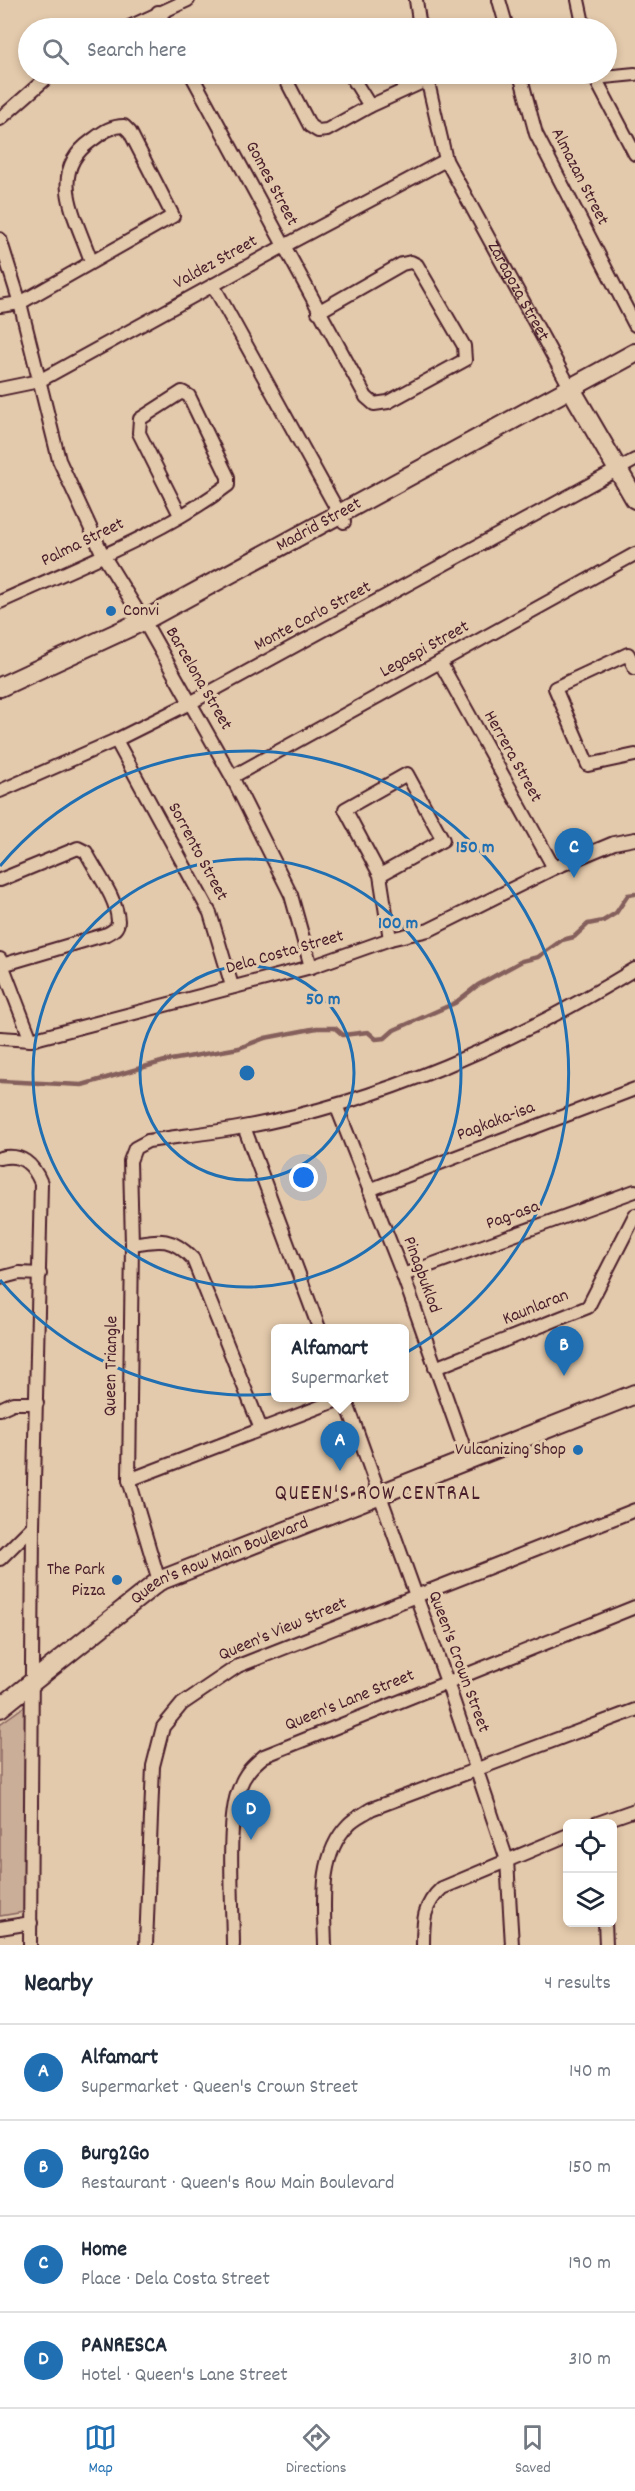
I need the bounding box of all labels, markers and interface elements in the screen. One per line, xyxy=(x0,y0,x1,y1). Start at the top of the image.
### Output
search box xyxy=(18,18,617,84)
icon: search xyxy=(39,35,72,68)
text: Search here xyxy=(87,36,186,67)
street label: Almazan Street xyxy=(544,124,614,230)
street label: Gomes Street xyxy=(238,137,304,231)
street label: Valdez Street xyxy=(170,229,263,296)
street label: Zaragoza Street xyxy=(480,237,555,346)
street label: Madrid Street xyxy=(272,492,367,559)
street label: Palma Street xyxy=(37,512,129,574)
street label: Monte Carlo Street xyxy=(250,575,376,658)
place label: Convi xyxy=(123,599,159,624)
marker: Convi xyxy=(104,604,118,618)
street label: Legaspi Street xyxy=(376,615,475,685)
street label: Barcelona Street xyxy=(158,623,238,736)
street label: Herrera Street xyxy=(476,707,548,808)
street label: Sorrento Street xyxy=(161,798,234,906)
pin: C xyxy=(554,828,594,878)
text: 150 m xyxy=(456,836,494,861)
text: 100 m xyxy=(378,912,418,937)
street label: Dela Costa Street xyxy=(223,924,347,982)
text: 50 m xyxy=(306,988,340,1013)
centre of rings xyxy=(237,1063,257,1083)
street label: Pagkaka-isa xyxy=(453,1096,539,1148)
your location xyxy=(289,1163,318,1192)
street label: Pag-asa xyxy=(483,1195,544,1237)
street label: Pinagbuklod xyxy=(396,1233,446,1317)
street label: Kaunlaran xyxy=(499,1283,573,1333)
street label: Queen Triangle xyxy=(99,1315,125,1416)
popup xyxy=(271,1324,409,1402)
pin: B xyxy=(544,1326,584,1376)
text: Alfamart xyxy=(291,1334,368,1365)
text: Supermarket xyxy=(291,1365,389,1393)
pin: A xyxy=(320,1422,360,1471)
place label: Vulcanizing Shop xyxy=(455,1438,566,1463)
marker: Vulcanizing Shop xyxy=(571,1443,585,1457)
district label: QUEEN'S ROW CENTRAL xyxy=(275,1480,481,1510)
street label: Queen's Row Main Boulevard xyxy=(126,1511,312,1611)
place label: The Park Pizza xyxy=(47,1558,106,1604)
marker: The Park Pizza xyxy=(110,1573,124,1587)
street label: Queen's Crown Street xyxy=(421,1588,495,1737)
street label: Queen's View Street xyxy=(215,1592,351,1668)
street label: Queen's Lane Street xyxy=(282,1664,419,1738)
pin: D xyxy=(232,1790,270,1840)
map controls xyxy=(563,1819,617,1927)
button: locate xyxy=(563,1819,617,1873)
button: layers xyxy=(563,1873,617,1927)
text: Nearby xyxy=(24,1966,92,2003)
text: 4 results xyxy=(544,1970,611,1998)
text: Alfamart xyxy=(81,2043,158,2074)
text: A xyxy=(38,2058,49,2086)
text: 140 m xyxy=(569,2058,611,2086)
text: Supermarket · Queen's Crown Street xyxy=(81,2074,358,2102)
text: Burg2Go xyxy=(81,2139,149,2170)
text: B xyxy=(39,2154,48,2182)
text: 150 m xyxy=(568,2154,611,2182)
text: Restaurant · Queen's Row Main Boulevard xyxy=(81,2170,394,2198)
text: Home xyxy=(81,2235,127,2266)
text: C xyxy=(39,2250,48,2278)
text: 190 m xyxy=(568,2250,611,2278)
text: Place · Dela Costa Street xyxy=(81,2266,270,2294)
text: PANRESCA xyxy=(81,2331,167,2362)
text: D xyxy=(38,2346,49,2374)
text: 310 m xyxy=(569,2346,611,2374)
text: Hotel · Queen's Lane Street xyxy=(81,2362,288,2390)
tab: Map xyxy=(84,2421,117,2480)
tab: Directions xyxy=(286,2421,346,2480)
tab: Saved xyxy=(515,2421,551,2480)

